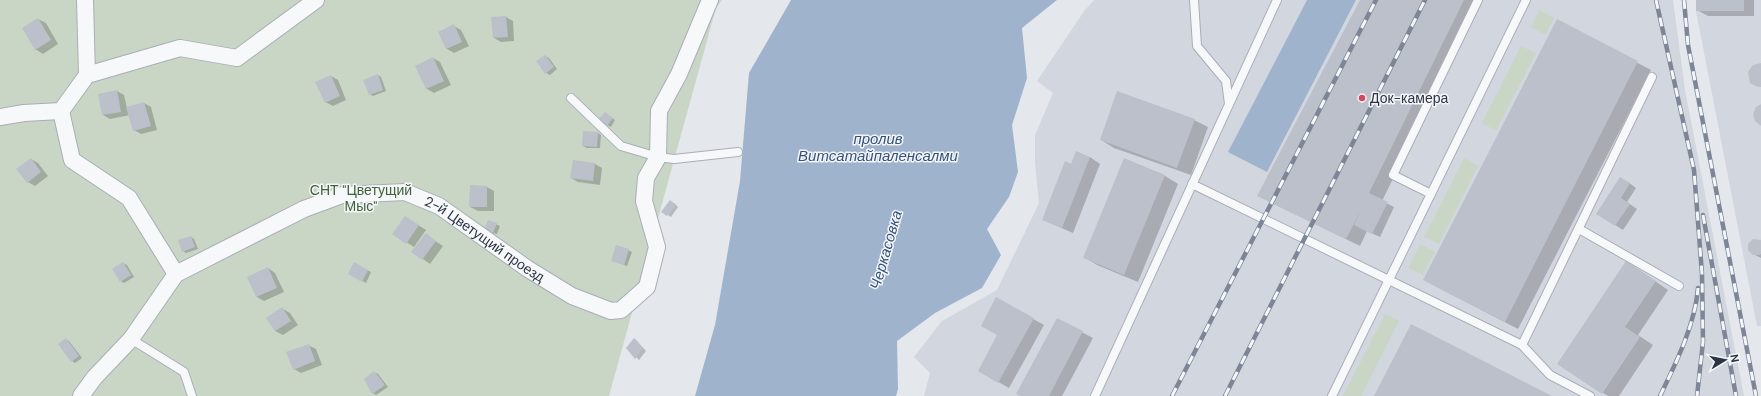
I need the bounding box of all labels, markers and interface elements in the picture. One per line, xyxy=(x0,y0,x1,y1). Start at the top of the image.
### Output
place label: Док-камера xyxy=(1370,89,1449,107)
marker: Док-камера xyxy=(1357,93,1367,103)
water label: пролив Витсатайпаленсалми xyxy=(798,129,959,166)
park label: СНТ "Цветущий Мыс" xyxy=(310,181,412,215)
street label: 2-й Цветущий проезд xyxy=(422,192,548,286)
water label: Черкасовка xyxy=(865,208,907,292)
north arrow xyxy=(1705,340,1745,380)
text: N xyxy=(1727,353,1742,363)

